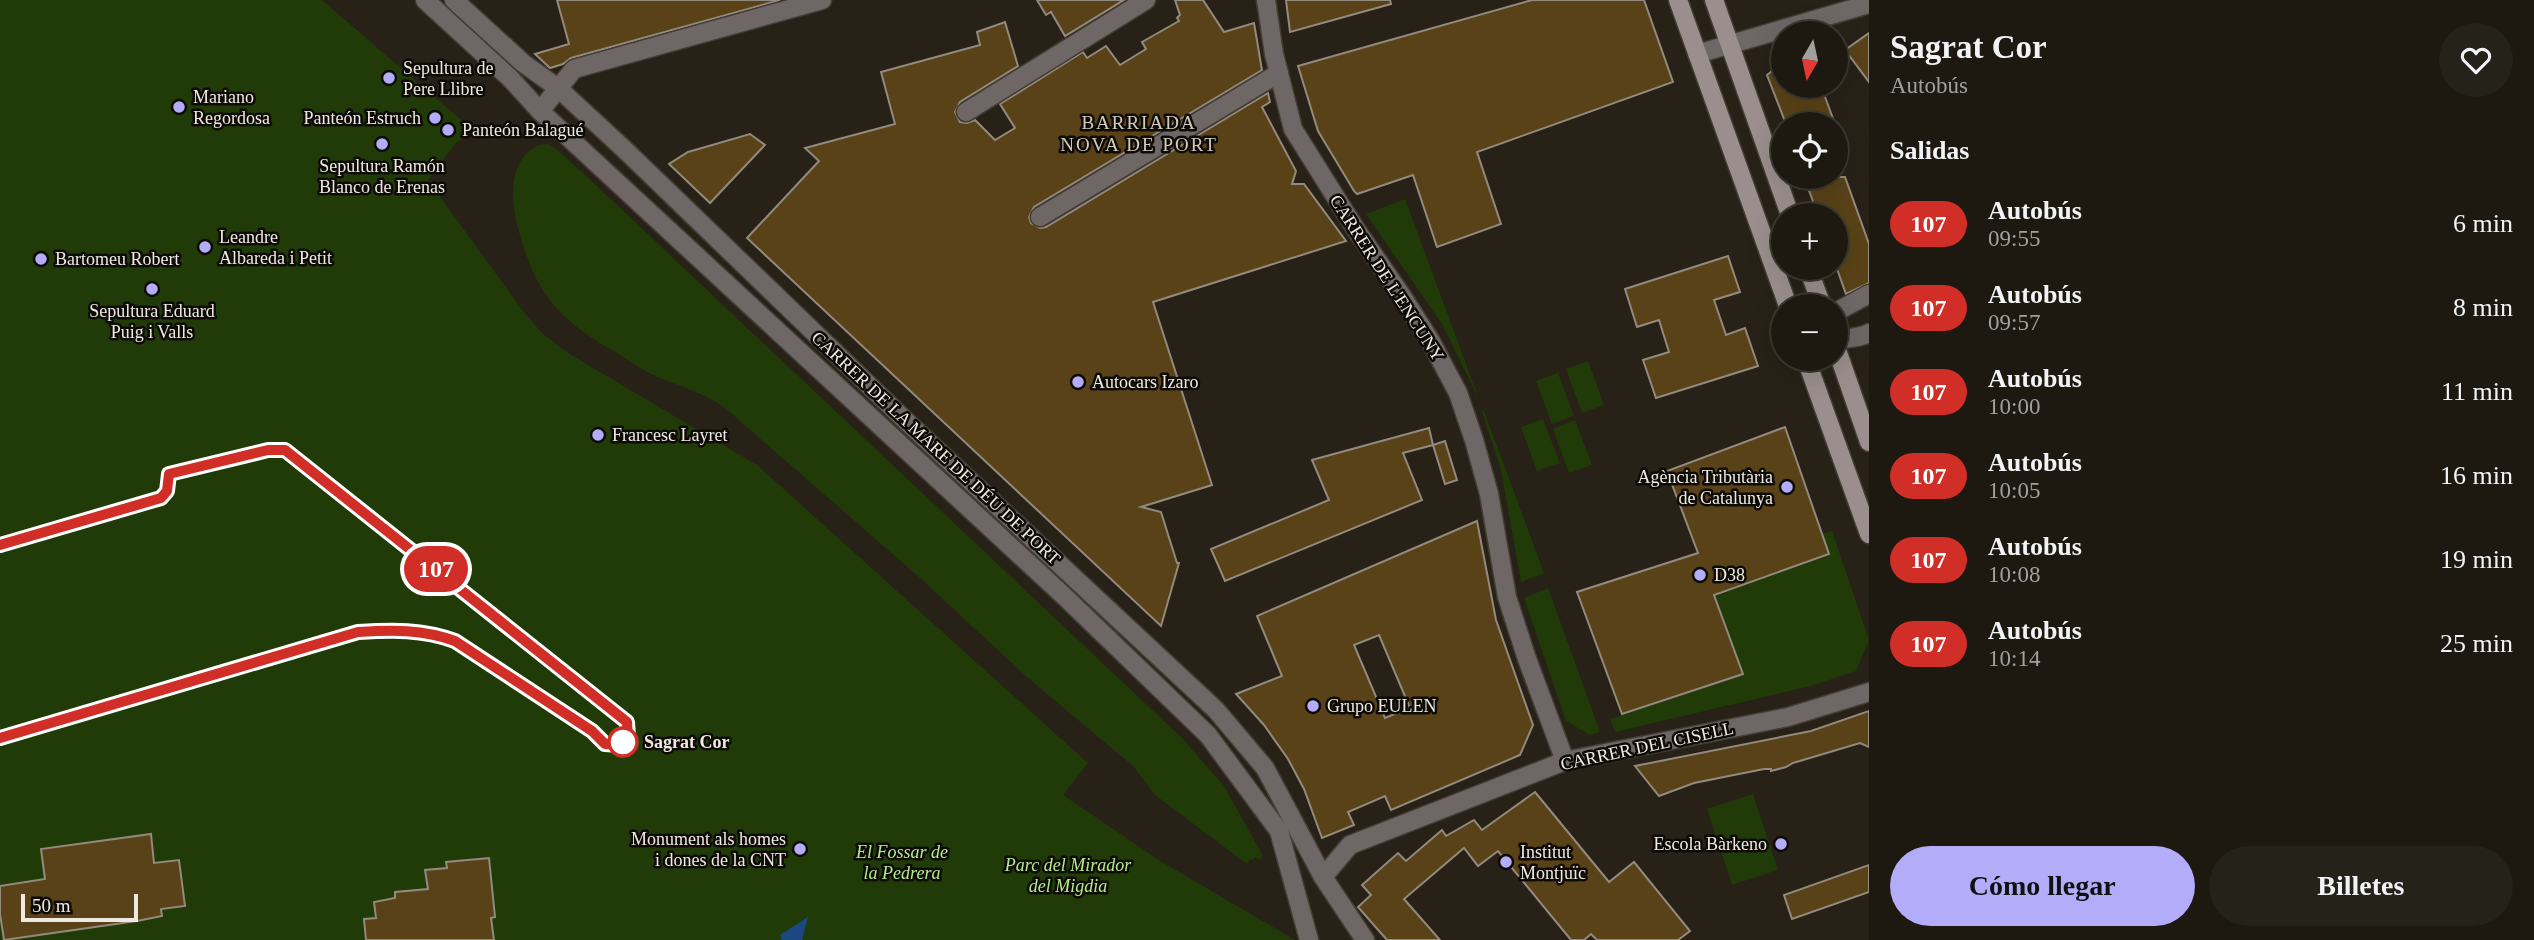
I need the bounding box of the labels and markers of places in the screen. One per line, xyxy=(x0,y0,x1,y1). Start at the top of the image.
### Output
place label: Sepultura de Pere Llibre xyxy=(403,58,493,99)
marker: Sepultura de Pere Llibre xyxy=(381,70,397,86)
place label: Mariano Regordosa xyxy=(193,87,270,128)
marker: Mariano Regordosa xyxy=(171,99,187,115)
place label: Panteón Estruch xyxy=(304,108,421,128)
marker: Panteón Estruch xyxy=(427,110,443,126)
place label: Panteón Balagué xyxy=(462,120,583,140)
marker: Panteón Balagué xyxy=(440,122,456,138)
marker: Sepultura Ramón Blanco de Erenas xyxy=(374,136,390,152)
place label: Sepultura Ramón Blanco de Erenas xyxy=(319,156,445,197)
place label: Leandre Albareda i Petit xyxy=(219,227,332,268)
marker: Leandre Albareda i Petit xyxy=(197,239,213,255)
place label: Bartomeu Robert xyxy=(55,249,179,269)
marker: Bartomeu Robert xyxy=(33,251,49,267)
marker: Sepultura Eduard Puig i Valls xyxy=(144,281,160,297)
place label: Sepultura Eduard Puig i Valls xyxy=(89,301,215,342)
place label: Autocars Izaro xyxy=(1092,372,1198,392)
marker: Autocars Izaro xyxy=(1070,374,1086,390)
place label: Francesc Layret xyxy=(612,425,727,445)
marker: Francesc Layret xyxy=(590,427,606,443)
place label: Agència Tributària de Catalunya xyxy=(1638,467,1773,508)
marker: Agència Tributària de Catalunya xyxy=(1779,479,1795,495)
place label: D38 xyxy=(1714,565,1745,585)
marker: D38 xyxy=(1692,567,1708,583)
place label: Grupo EULEN xyxy=(1327,696,1436,716)
marker: Grupo EULEN xyxy=(1305,698,1321,714)
marker: Sagrat Cor xyxy=(608,727,638,757)
place label: Sagrat Cor xyxy=(644,732,729,752)
place label: Monument als homes i dones de la CNT xyxy=(631,829,786,870)
place label: Escola Bàrkeno xyxy=(1654,834,1767,854)
marker: Escola Bàrkeno xyxy=(1773,836,1789,852)
marker: Monument als homes i dones de la CNT xyxy=(792,841,808,857)
place label: Institut Montjuïc xyxy=(1520,842,1586,883)
marker: Institut Montjuïc xyxy=(1498,854,1514,870)

